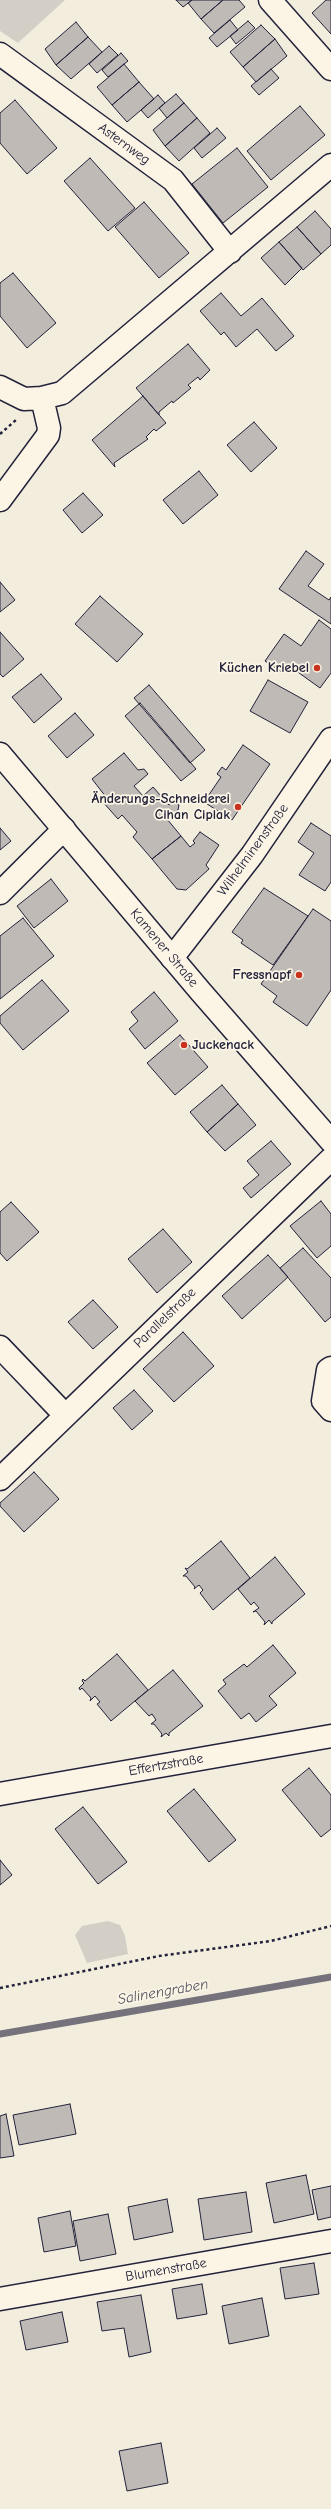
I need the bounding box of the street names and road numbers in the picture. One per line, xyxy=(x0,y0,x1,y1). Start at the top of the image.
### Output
street label: Asternweg xyxy=(95,119,153,169)
street label: Wilhelminenstraße xyxy=(214,801,292,899)
street label: Kamener Straße xyxy=(126,905,202,991)
street label: Parallelstraße xyxy=(130,1284,200,1352)
street label: Effertzstraße xyxy=(127,1750,205,1780)
street label: Blumenstraße xyxy=(124,2255,208,2285)

